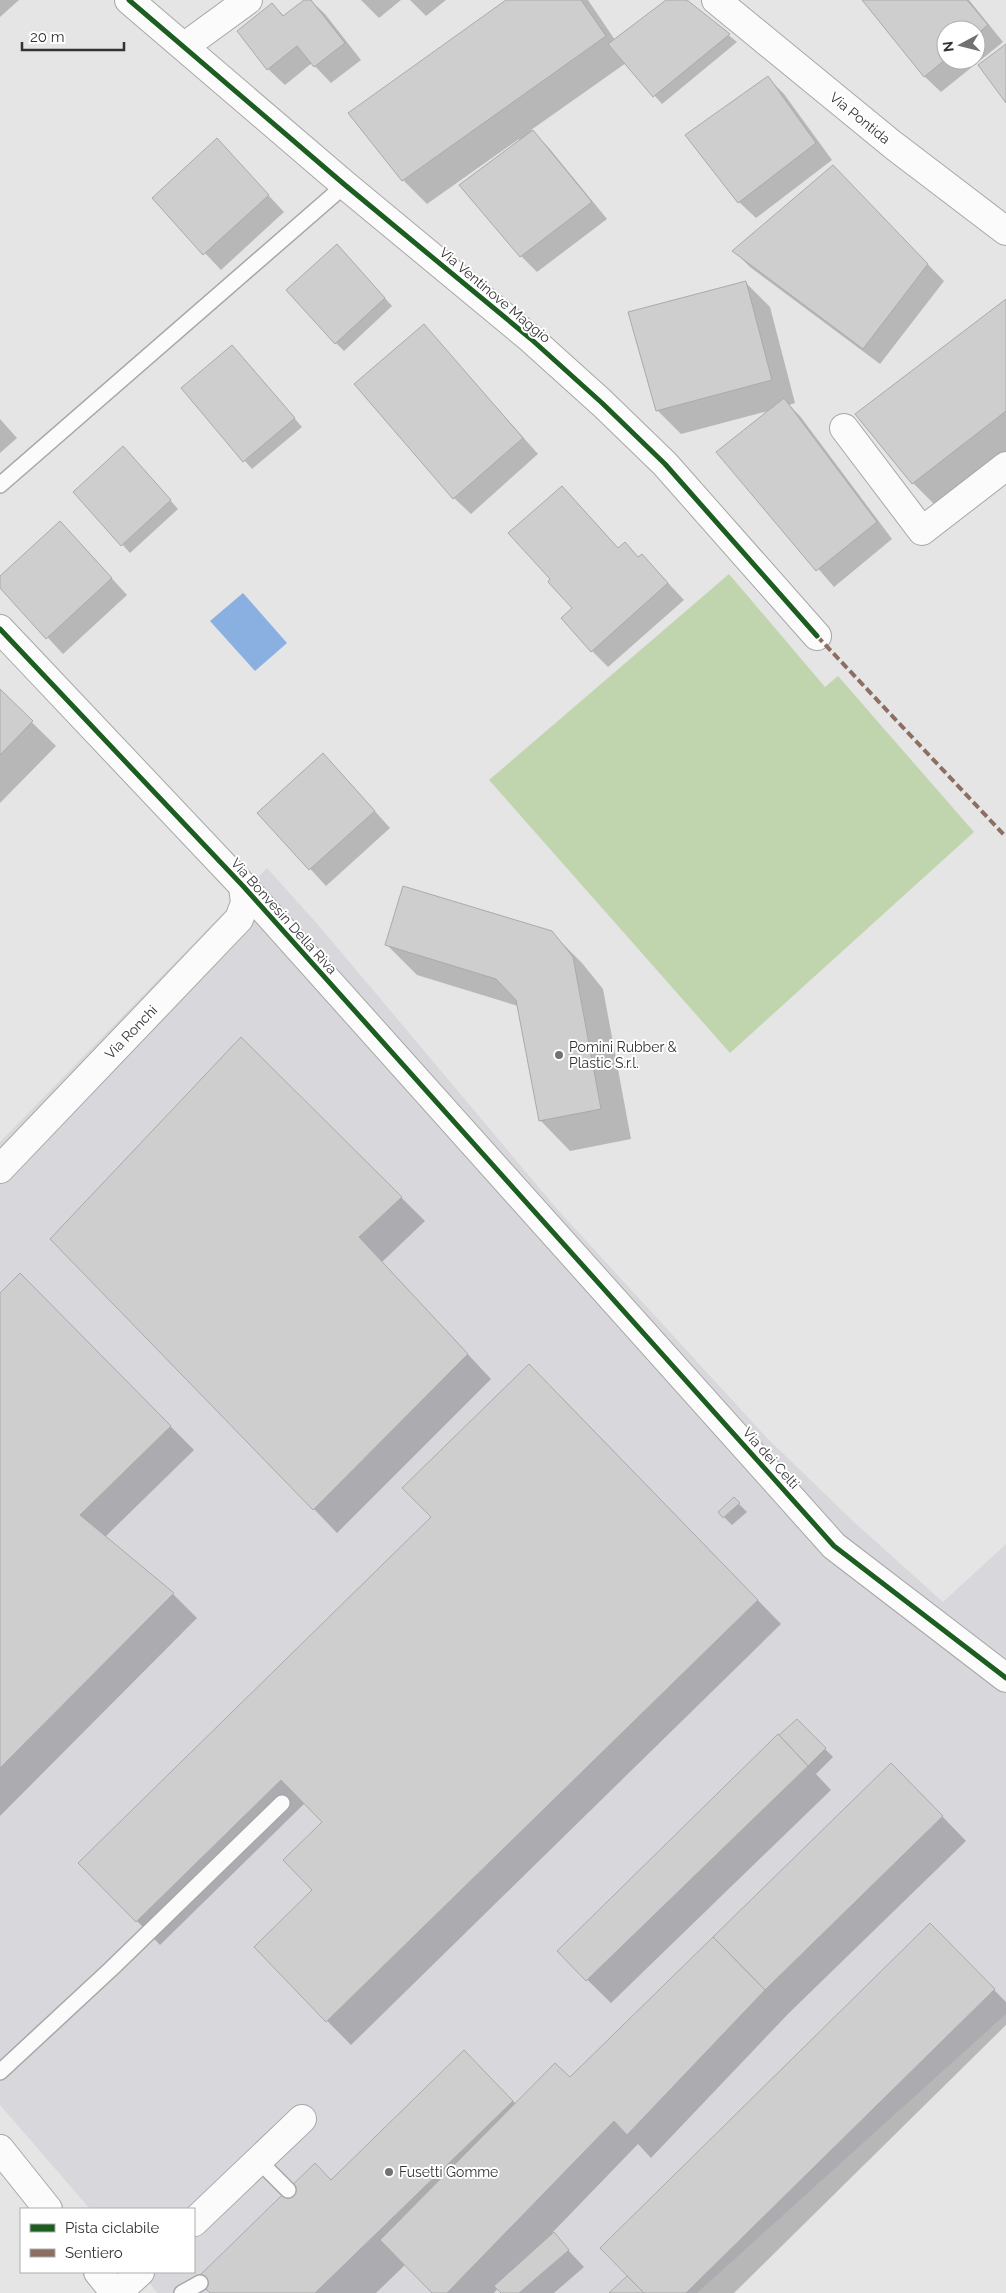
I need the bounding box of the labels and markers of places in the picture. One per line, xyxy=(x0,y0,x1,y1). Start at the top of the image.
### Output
place label: Pomini Rubber & Plastic S.r.l. xyxy=(569,1039,678,1071)
marker: Pomini Rubber & Plastic S.r.l. xyxy=(553,1049,565,1061)
place label: Fusetti Gomme xyxy=(399,2164,498,2180)
marker: Fusetti Gomme xyxy=(383,2166,395,2178)

